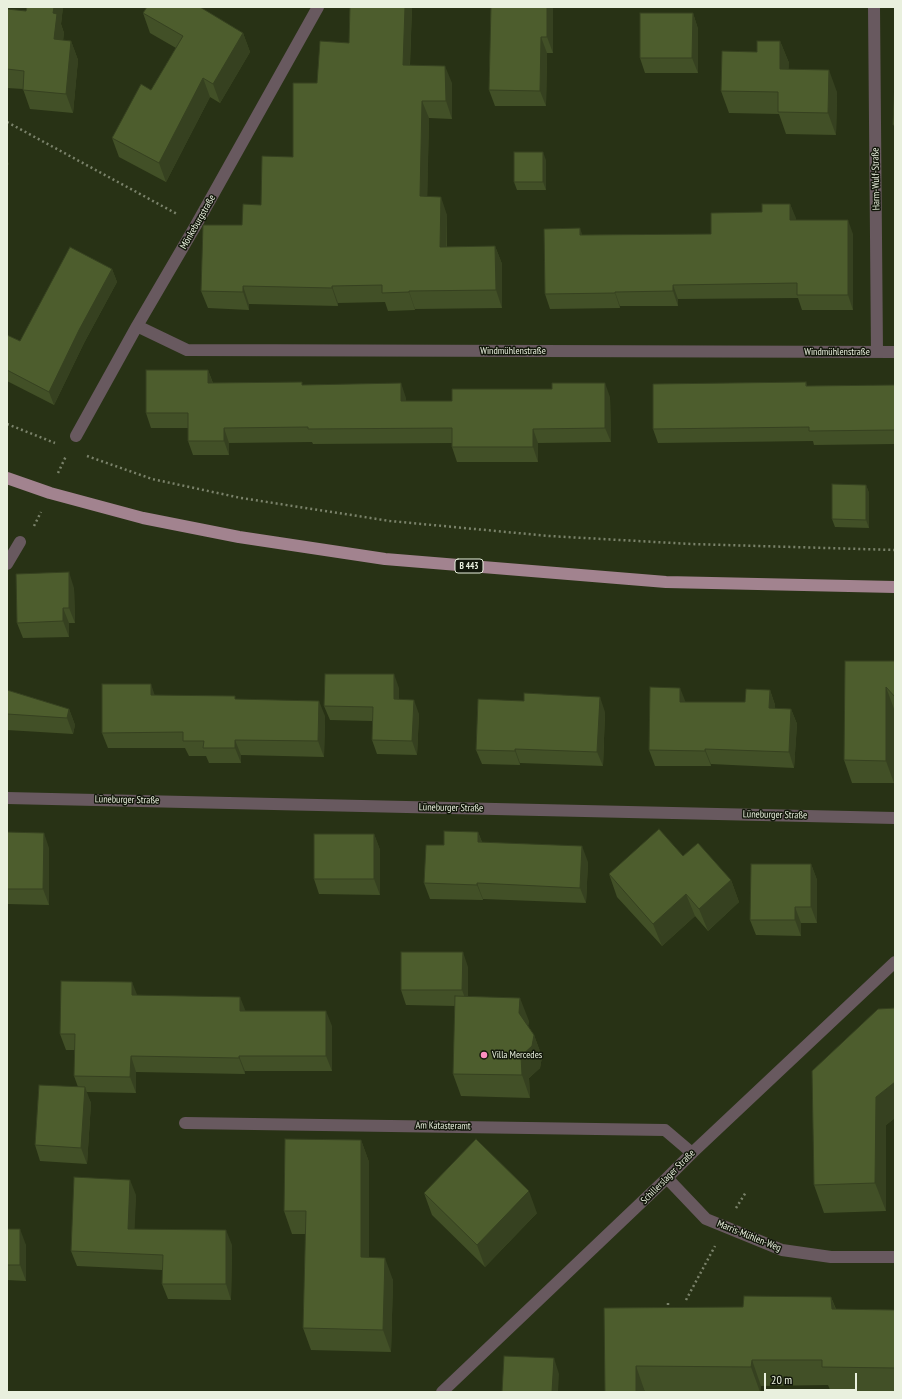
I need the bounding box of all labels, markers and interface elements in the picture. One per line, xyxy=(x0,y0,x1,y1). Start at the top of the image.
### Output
street label: Harm-Wulf-Straße xyxy=(869,148,883,210)
street label: Mönkeburgstraße xyxy=(178,193,218,251)
street label: Windmühlenstraße xyxy=(480,345,546,357)
street label: Windmühlenstraße xyxy=(804,346,870,358)
road number: B 443 xyxy=(455,559,483,573)
street label: Lüneburger Straße xyxy=(95,793,159,807)
street label: Lüneburger Straße xyxy=(419,801,483,815)
street label: Lüneburger Straße xyxy=(743,808,807,822)
place label: Villa Mercedes xyxy=(492,1049,542,1061)
marker: Villa Mercedes xyxy=(479,1050,489,1060)
street label: Am Katasteramt xyxy=(415,1120,471,1132)
street label: Schillerslager Straße xyxy=(638,1147,698,1207)
street label: Marris-Mühlen-Weg xyxy=(715,1218,783,1254)
scale bar xyxy=(766,1365,859,1391)
text: 20 m xyxy=(771,1372,792,1387)

